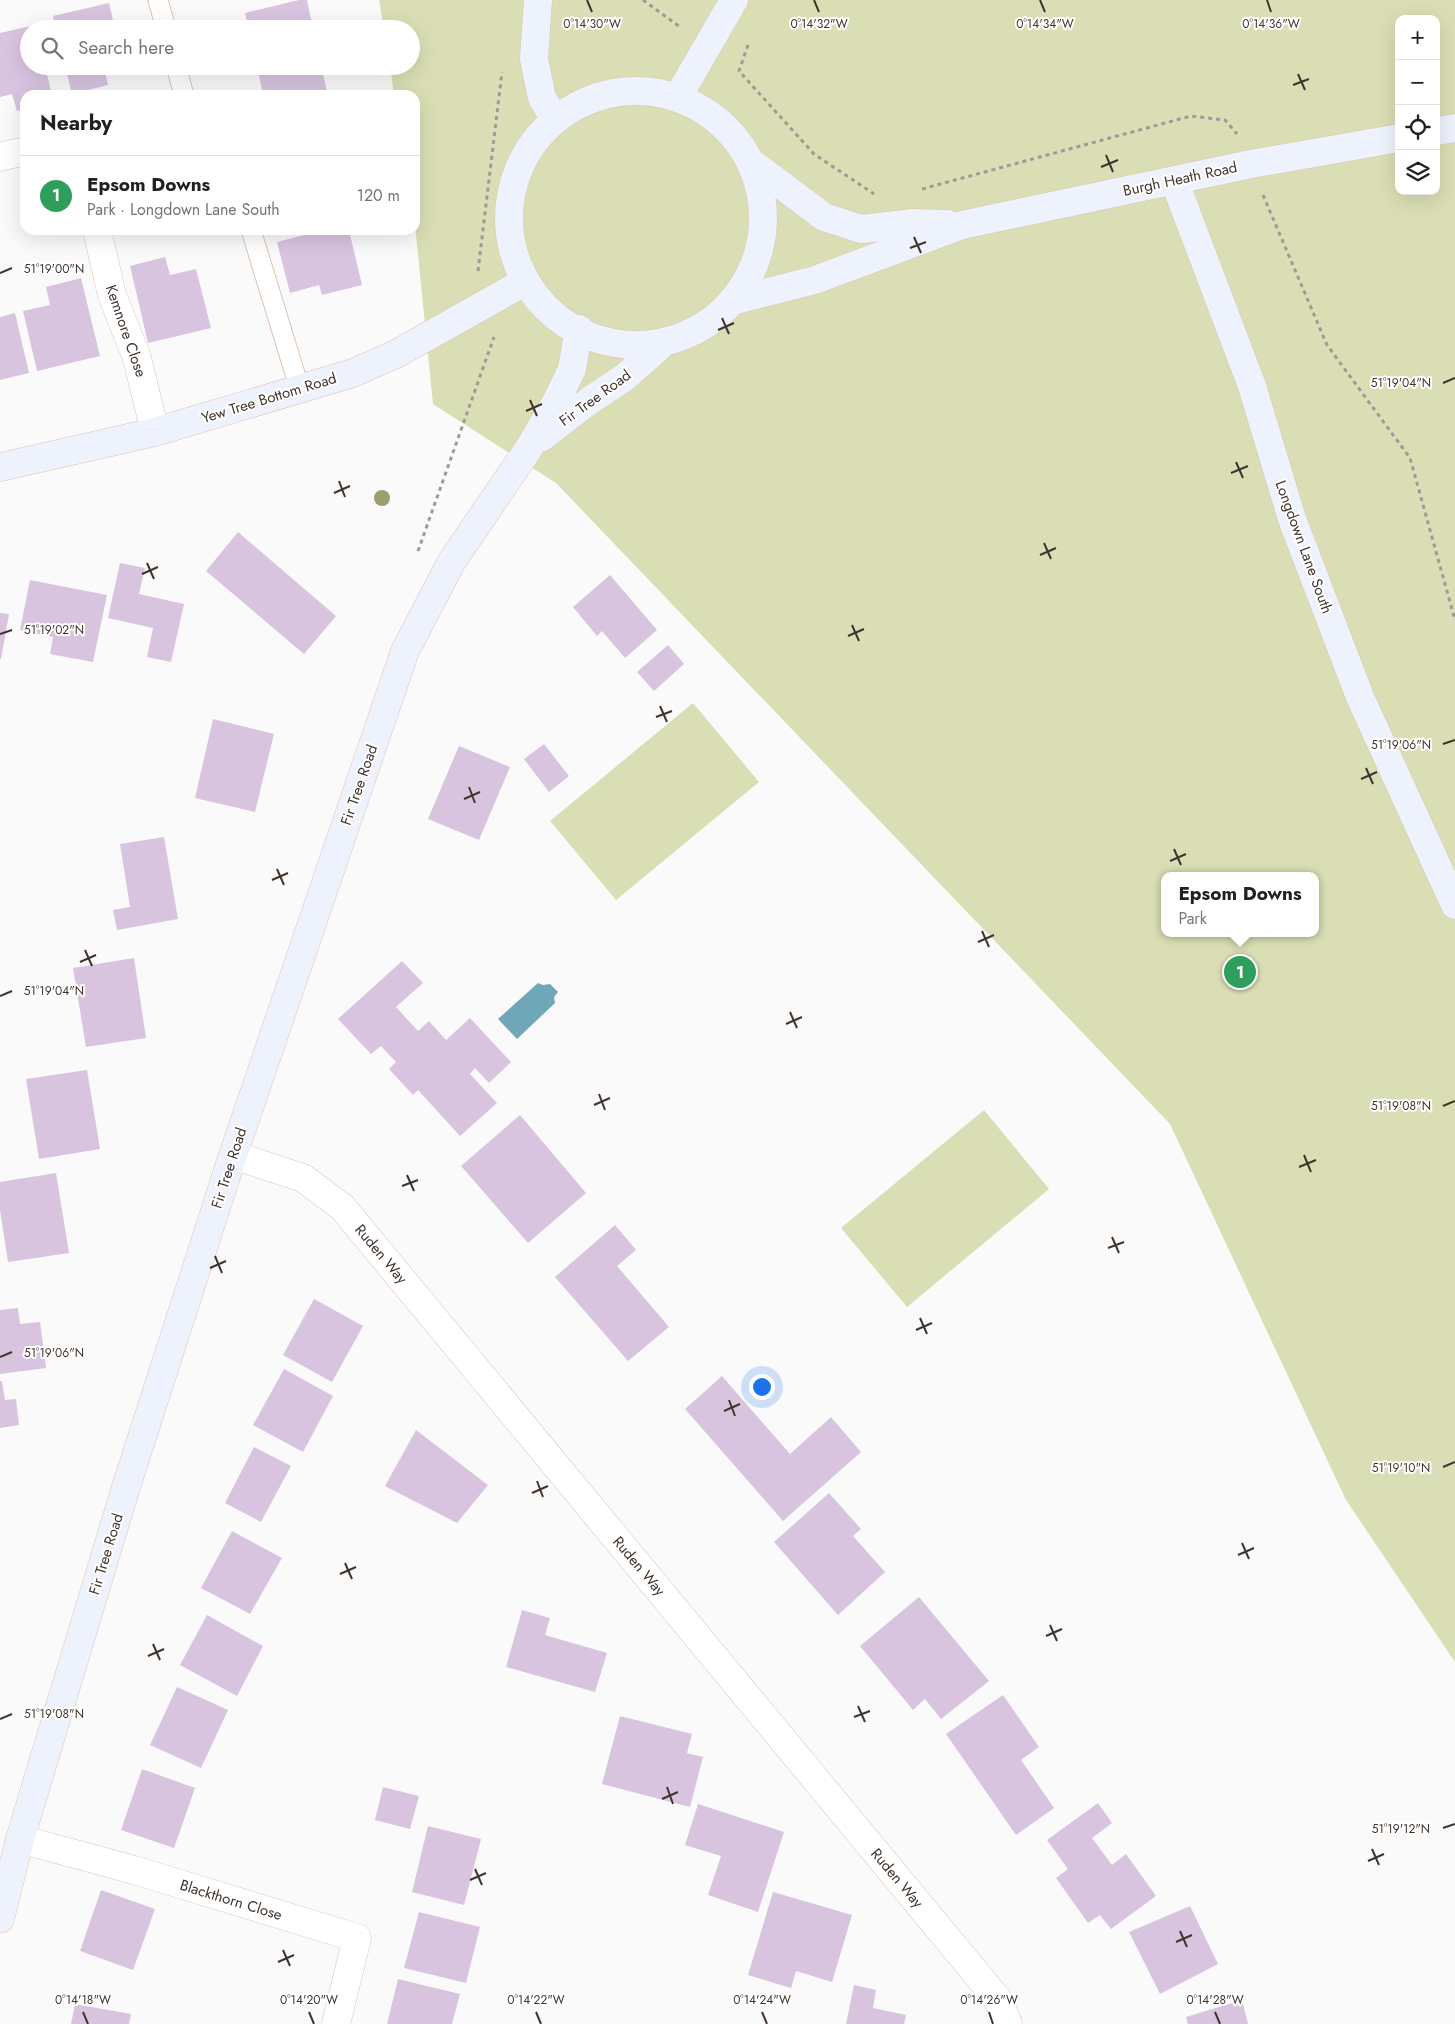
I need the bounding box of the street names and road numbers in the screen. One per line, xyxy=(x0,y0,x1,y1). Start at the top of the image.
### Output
street label: Burgh Heath Road xyxy=(1121,156,1239,202)
street label: Kemnore Close xyxy=(100,282,152,380)
street label: Fir Tree Road xyxy=(555,364,635,432)
street label: Yew Tree Bottom Road xyxy=(199,367,339,429)
street label: Longdown Lane South xyxy=(1270,477,1338,617)
street label: Fir Tree Road xyxy=(335,742,383,828)
street label: Fir Tree Road xyxy=(206,1125,252,1211)
street label: Ruden Way xyxy=(349,1219,413,1289)
street label: Fir Tree Road xyxy=(83,1511,129,1597)
street label: Ruden Way xyxy=(607,1531,671,1601)
street label: Ruden Way xyxy=(865,1843,929,1913)
street label: Blackthorn Close xyxy=(177,1874,285,1926)

